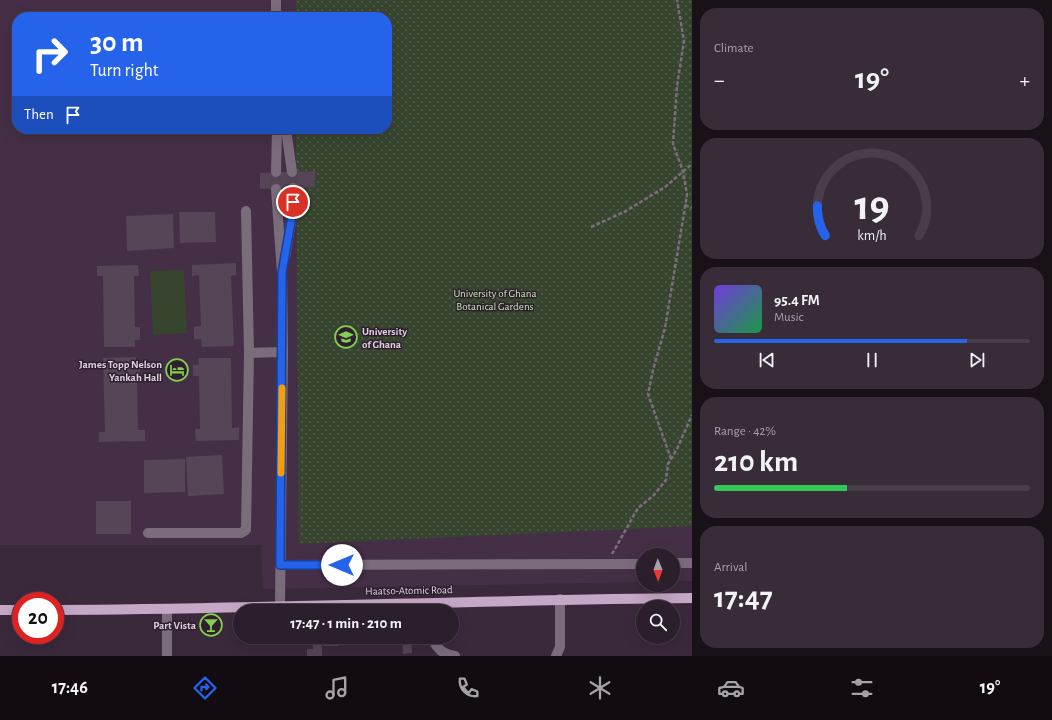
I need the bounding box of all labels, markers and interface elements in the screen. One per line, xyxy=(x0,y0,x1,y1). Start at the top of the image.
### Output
icon: right xyxy=(24,28,76,80)
text: 30 m xyxy=(90,29,143,57)
text: Climate xyxy=(714,42,753,55)
text: Turn right xyxy=(90,62,159,80)
text: 19° xyxy=(855,64,889,94)
text: − xyxy=(714,69,725,91)
text: + xyxy=(1019,69,1030,91)
icon: arrive xyxy=(62,104,84,126)
text: Then xyxy=(24,107,54,122)
pin xyxy=(276,185,310,219)
text: 19 xyxy=(854,186,890,227)
icon: arrive xyxy=(282,191,304,213)
text: km/h xyxy=(857,229,887,243)
park label: University of Ghana Botanical Gardens xyxy=(453,288,537,312)
text: 95.4 FM xyxy=(774,293,820,308)
text: Music xyxy=(774,311,804,324)
school or university icon: University of Ghana xyxy=(333,324,359,350)
place label: University of Ghana xyxy=(362,326,407,350)
icon: previous xyxy=(756,349,778,371)
icon: pause xyxy=(861,349,883,371)
icon: next xyxy=(966,349,988,371)
hotel icon: James Topp Nelson Yankah Hall xyxy=(164,357,190,383)
place label: James Topp Nelson Yankah Hall xyxy=(79,359,162,383)
text: Range · 42% xyxy=(714,425,776,438)
text: 210 km xyxy=(714,447,798,477)
position arrow xyxy=(321,544,363,586)
north arrow xyxy=(636,548,680,592)
map controls xyxy=(636,548,680,644)
text: Arrival xyxy=(714,561,747,574)
text: 17:47 xyxy=(714,583,773,613)
street label: Haatso-Atomic Road xyxy=(365,584,453,597)
speed limit sign: 20 xyxy=(12,592,64,644)
button: search xyxy=(636,600,680,644)
bar icon: Part Vista xyxy=(198,612,224,638)
text: 17:47 · 1 min · 210 m xyxy=(290,616,402,631)
place label: Part Vista xyxy=(153,620,197,631)
icon: directions xyxy=(191,674,219,702)
icon: music xyxy=(323,674,351,702)
icon: phone xyxy=(454,674,482,702)
icon: climate xyxy=(586,674,614,702)
icon: car xyxy=(717,674,745,702)
icon: filters xyxy=(848,674,876,702)
text: 17:46 xyxy=(52,679,88,697)
text: 19° xyxy=(980,679,1000,697)

